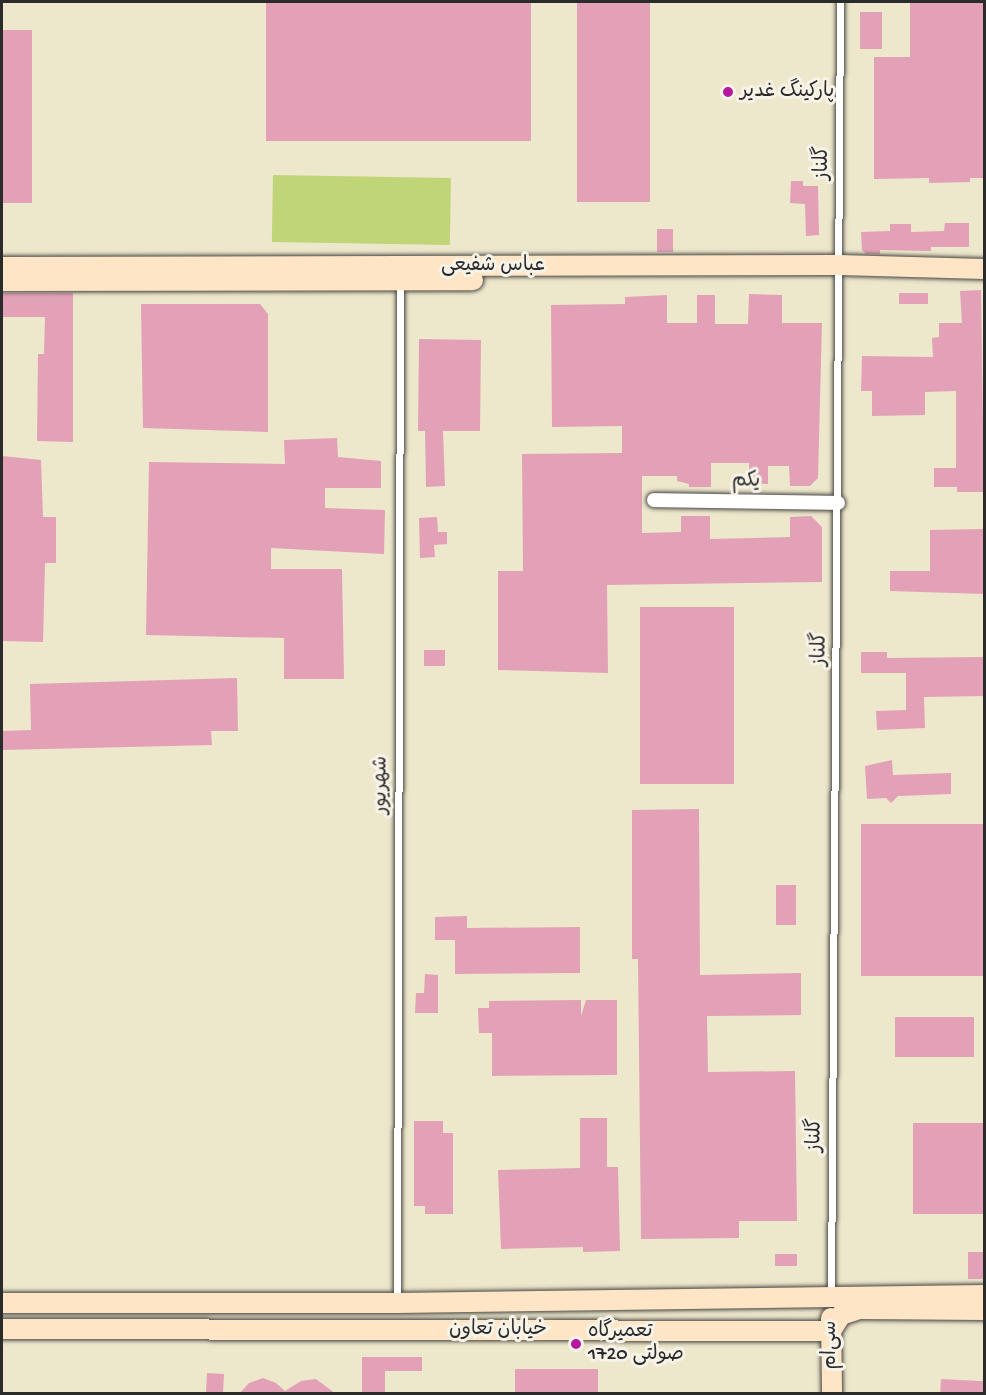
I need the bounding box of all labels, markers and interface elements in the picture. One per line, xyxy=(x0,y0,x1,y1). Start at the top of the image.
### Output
place label: پارکینگ غدیر xyxy=(740,80,834,104)
marker: پارکینگ غدیر xyxy=(721,85,735,99)
street label: گلناز xyxy=(811,146,835,180)
street label: عباس شفیعی xyxy=(441,254,545,278)
street label: یکم xyxy=(732,470,760,494)
street label: گلناز xyxy=(809,632,833,666)
street label: شهریور xyxy=(370,756,394,814)
street label: گلناز xyxy=(804,1118,828,1152)
street label: خیابان تعاون xyxy=(449,1318,547,1342)
place label: تعمیرگاه 1720 صولتی xyxy=(588,1320,684,1367)
street label: سی‌ام xyxy=(819,1321,843,1369)
marker: تعمیرگاه 1720 صولتی xyxy=(569,1337,583,1351)

